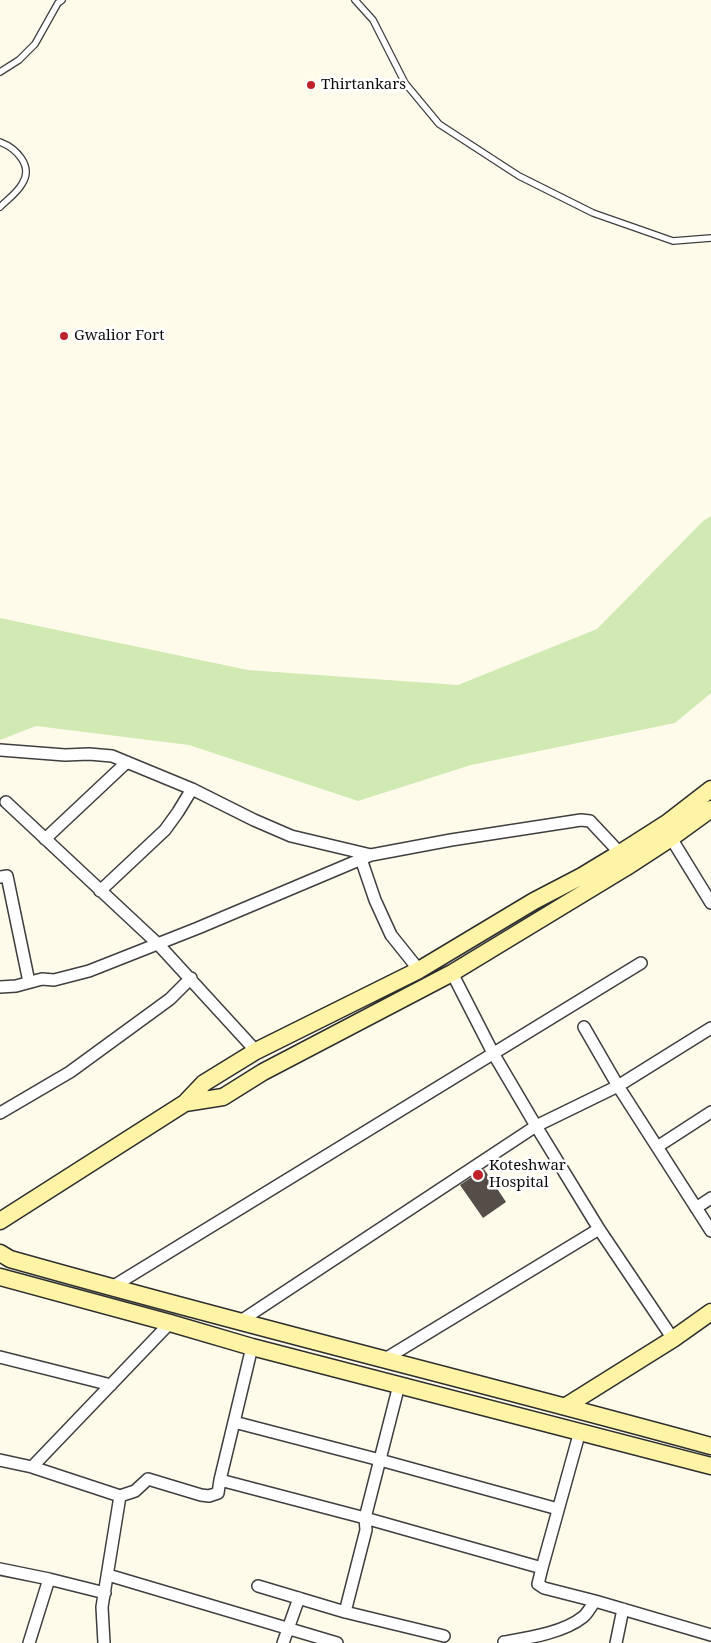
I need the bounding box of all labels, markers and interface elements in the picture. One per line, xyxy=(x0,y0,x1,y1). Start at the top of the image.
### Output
place label: Thirtankars xyxy=(321,76,406,94)
marker: Thirtankars xyxy=(305,79,317,91)
place label: Gwalior Fort xyxy=(74,327,164,345)
marker: Gwalior Fort xyxy=(58,330,70,342)
place label: Koteshwar Hospital xyxy=(489,1157,566,1192)
marker: Koteshwar Hospital xyxy=(471,1168,485,1182)

